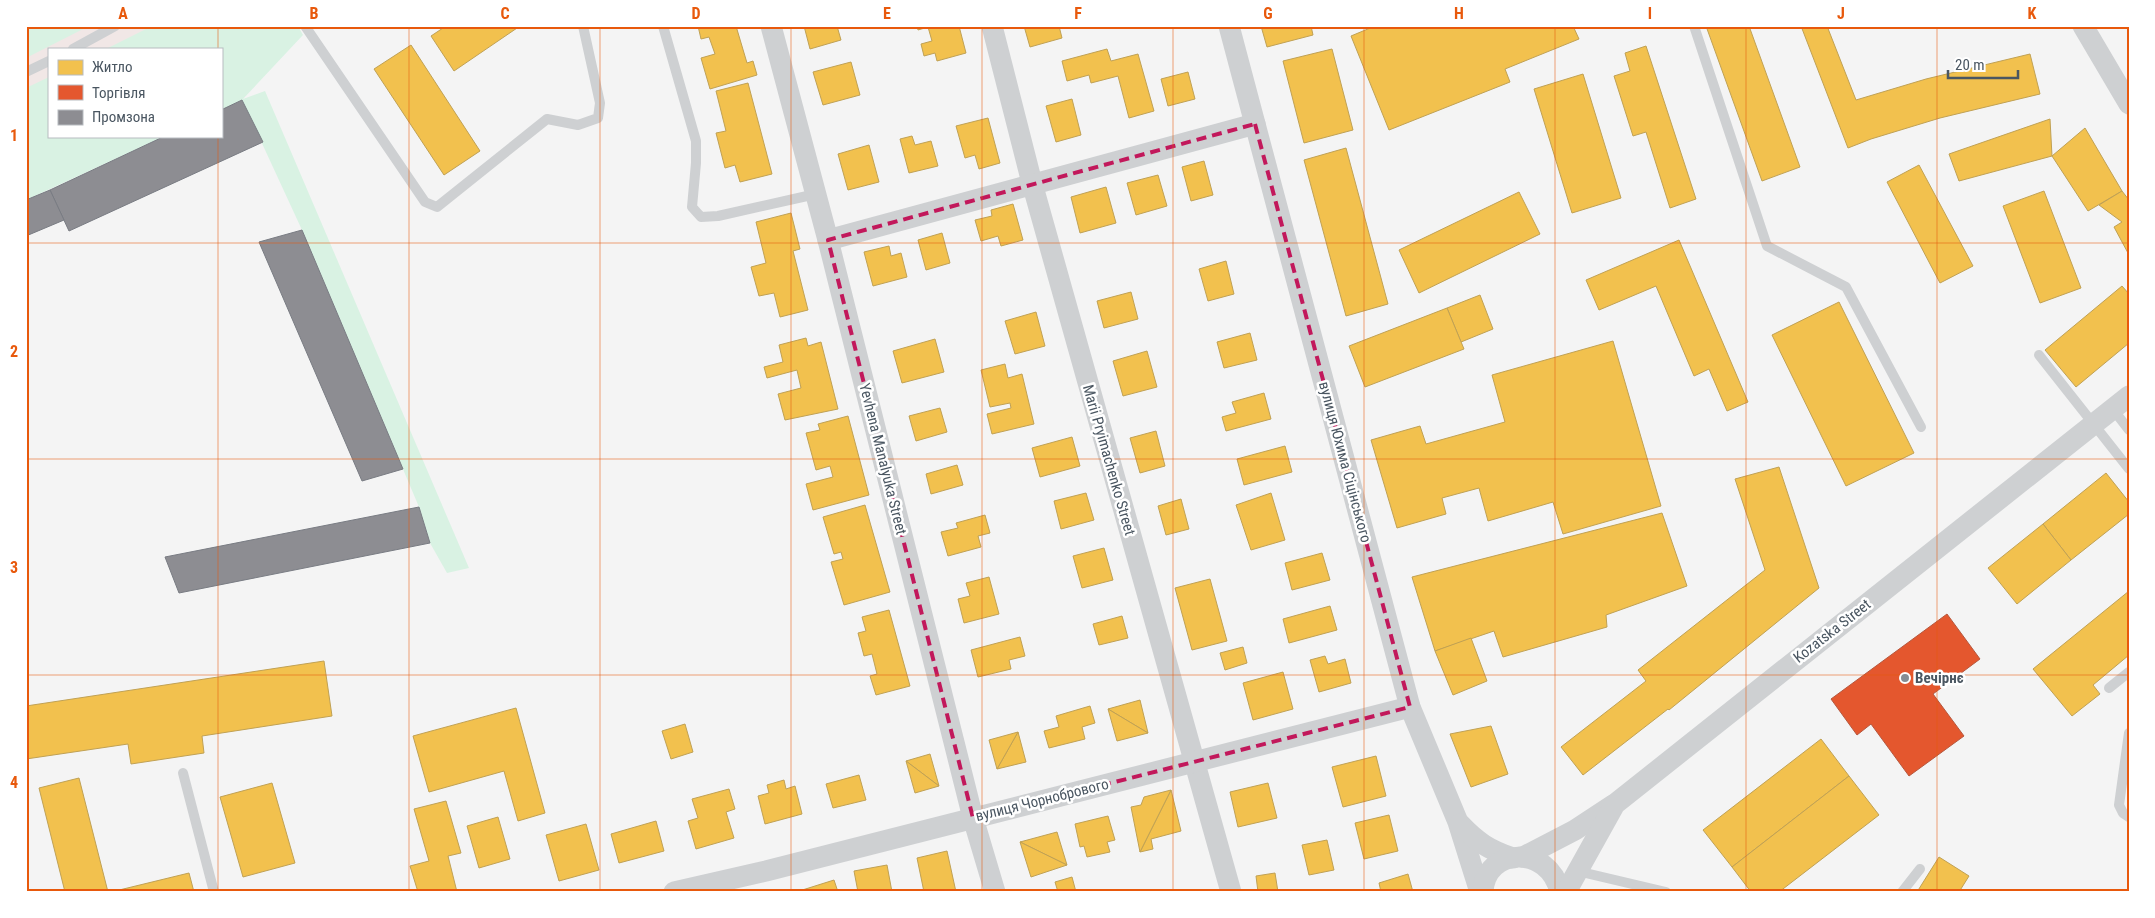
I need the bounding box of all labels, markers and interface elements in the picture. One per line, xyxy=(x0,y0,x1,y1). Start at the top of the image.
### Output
text: A xyxy=(118,4,128,23)
text: B xyxy=(310,4,319,23)
text: C xyxy=(500,4,510,23)
text: D xyxy=(691,4,701,23)
text: E xyxy=(883,4,891,23)
text: F xyxy=(1074,4,1082,23)
text: G xyxy=(1263,4,1273,23)
text: H xyxy=(1454,4,1464,23)
text: I xyxy=(1648,4,1652,23)
text: J xyxy=(1837,4,1845,23)
text: K xyxy=(2028,4,2037,23)
legend xyxy=(48,48,222,138)
scale bar xyxy=(1948,48,2018,80)
text: 20 m xyxy=(1955,56,1985,74)
text: Житло xyxy=(92,58,132,76)
text: Торгівля xyxy=(92,84,145,102)
text: Промзона xyxy=(92,108,155,126)
text: 1 xyxy=(10,126,18,145)
text: 2 xyxy=(10,342,18,361)
street label: вулиця Юхима Сіцінського xyxy=(1315,380,1375,544)
street label: Yevhena Manalyuka Street xyxy=(855,381,911,537)
street label: Marii Pryimachenko Street xyxy=(1079,383,1139,537)
text: 3 xyxy=(10,558,18,577)
street label: Kozatska Street xyxy=(1790,595,1874,667)
place label: Вечірнє xyxy=(1915,669,1964,687)
marker: Вечірнє xyxy=(1899,672,1911,684)
text: 4 xyxy=(10,773,18,792)
street label: вулиця Чорнобрового xyxy=(974,775,1110,825)

